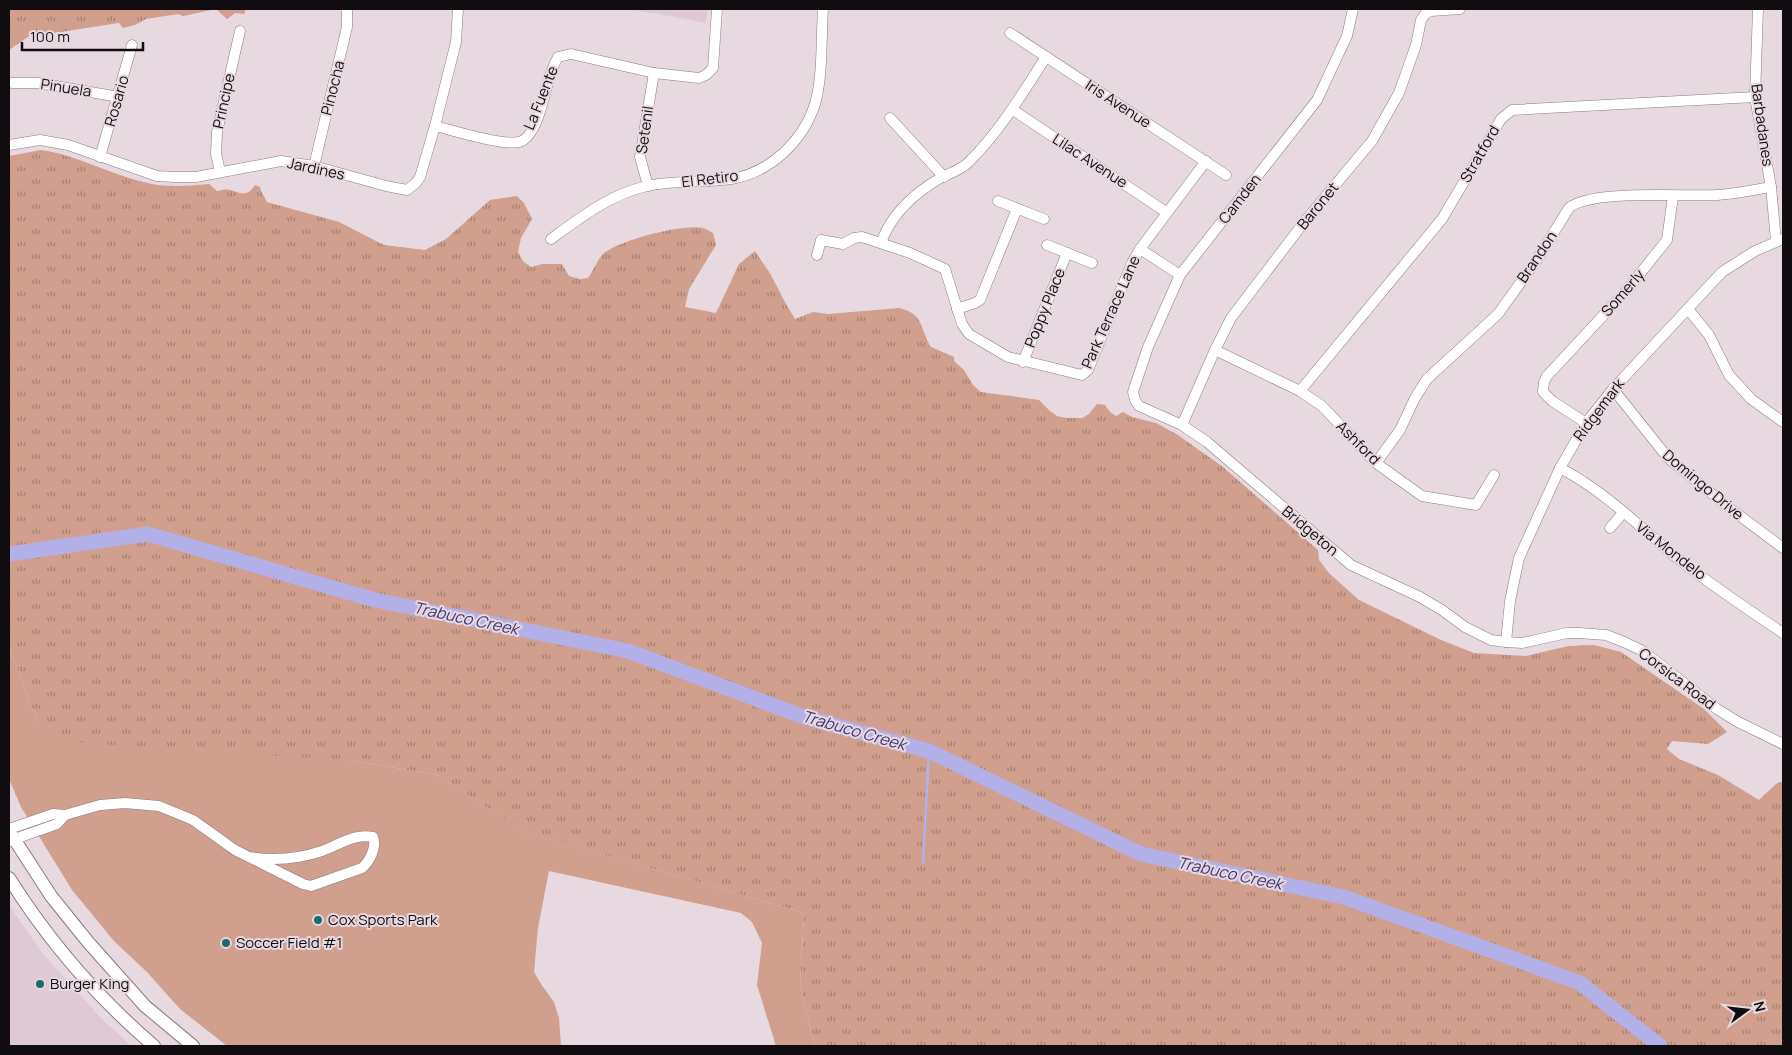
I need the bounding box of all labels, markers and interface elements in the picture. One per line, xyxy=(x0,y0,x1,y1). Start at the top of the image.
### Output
scale bar xyxy=(22,20,144,52)
text: 100 m xyxy=(30,26,70,47)
street label: Pinocha xyxy=(316,58,349,118)
street label: La Fuente xyxy=(518,62,563,133)
street label: Principe xyxy=(207,71,240,130)
street label: Pinuela xyxy=(39,73,93,102)
street label: Rosario xyxy=(99,73,134,129)
street label: Iris Avenue xyxy=(1081,74,1155,133)
street label: Barbadanes xyxy=(1746,82,1779,168)
street label: Setenil xyxy=(631,105,658,155)
street label: Stratford xyxy=(1455,121,1504,186)
street label: Lilac Avenue xyxy=(1049,128,1132,193)
street label: Jardines xyxy=(285,152,347,185)
street label: El Retiro xyxy=(680,165,740,192)
street label: Camden xyxy=(1213,169,1266,228)
street label: Baronet xyxy=(1292,178,1343,234)
street label: Brandon xyxy=(1512,227,1562,287)
street label: Park Terrace Lane xyxy=(1076,252,1145,372)
street label: Somerly xyxy=(1596,264,1649,321)
street label: Poppy Place xyxy=(1019,265,1070,351)
street label: Ridgemark xyxy=(1568,374,1629,445)
street label: Ashford xyxy=(1332,416,1385,469)
street label: Domingo Drive xyxy=(1658,444,1749,525)
street label: Bridgeton xyxy=(1277,501,1343,561)
street label: Via Mondelo xyxy=(1632,516,1711,585)
water label: Trabuco Creek xyxy=(411,596,523,640)
street label: Corsica Road xyxy=(1635,643,1720,714)
water label: Trabuco Creek xyxy=(800,705,910,756)
water label: Trabuco Creek xyxy=(1175,851,1287,895)
place label: Cox Sports Park xyxy=(328,909,438,930)
marker: Cox Sports Park xyxy=(312,914,324,926)
place label: Soccer Field #1 xyxy=(236,932,342,953)
marker: Soccer Field #1 xyxy=(220,937,232,949)
place label: Burger King xyxy=(50,973,129,994)
marker: Burger King xyxy=(34,978,46,990)
north arrow xyxy=(1722,985,1772,1035)
text: N xyxy=(1750,999,1771,1014)

